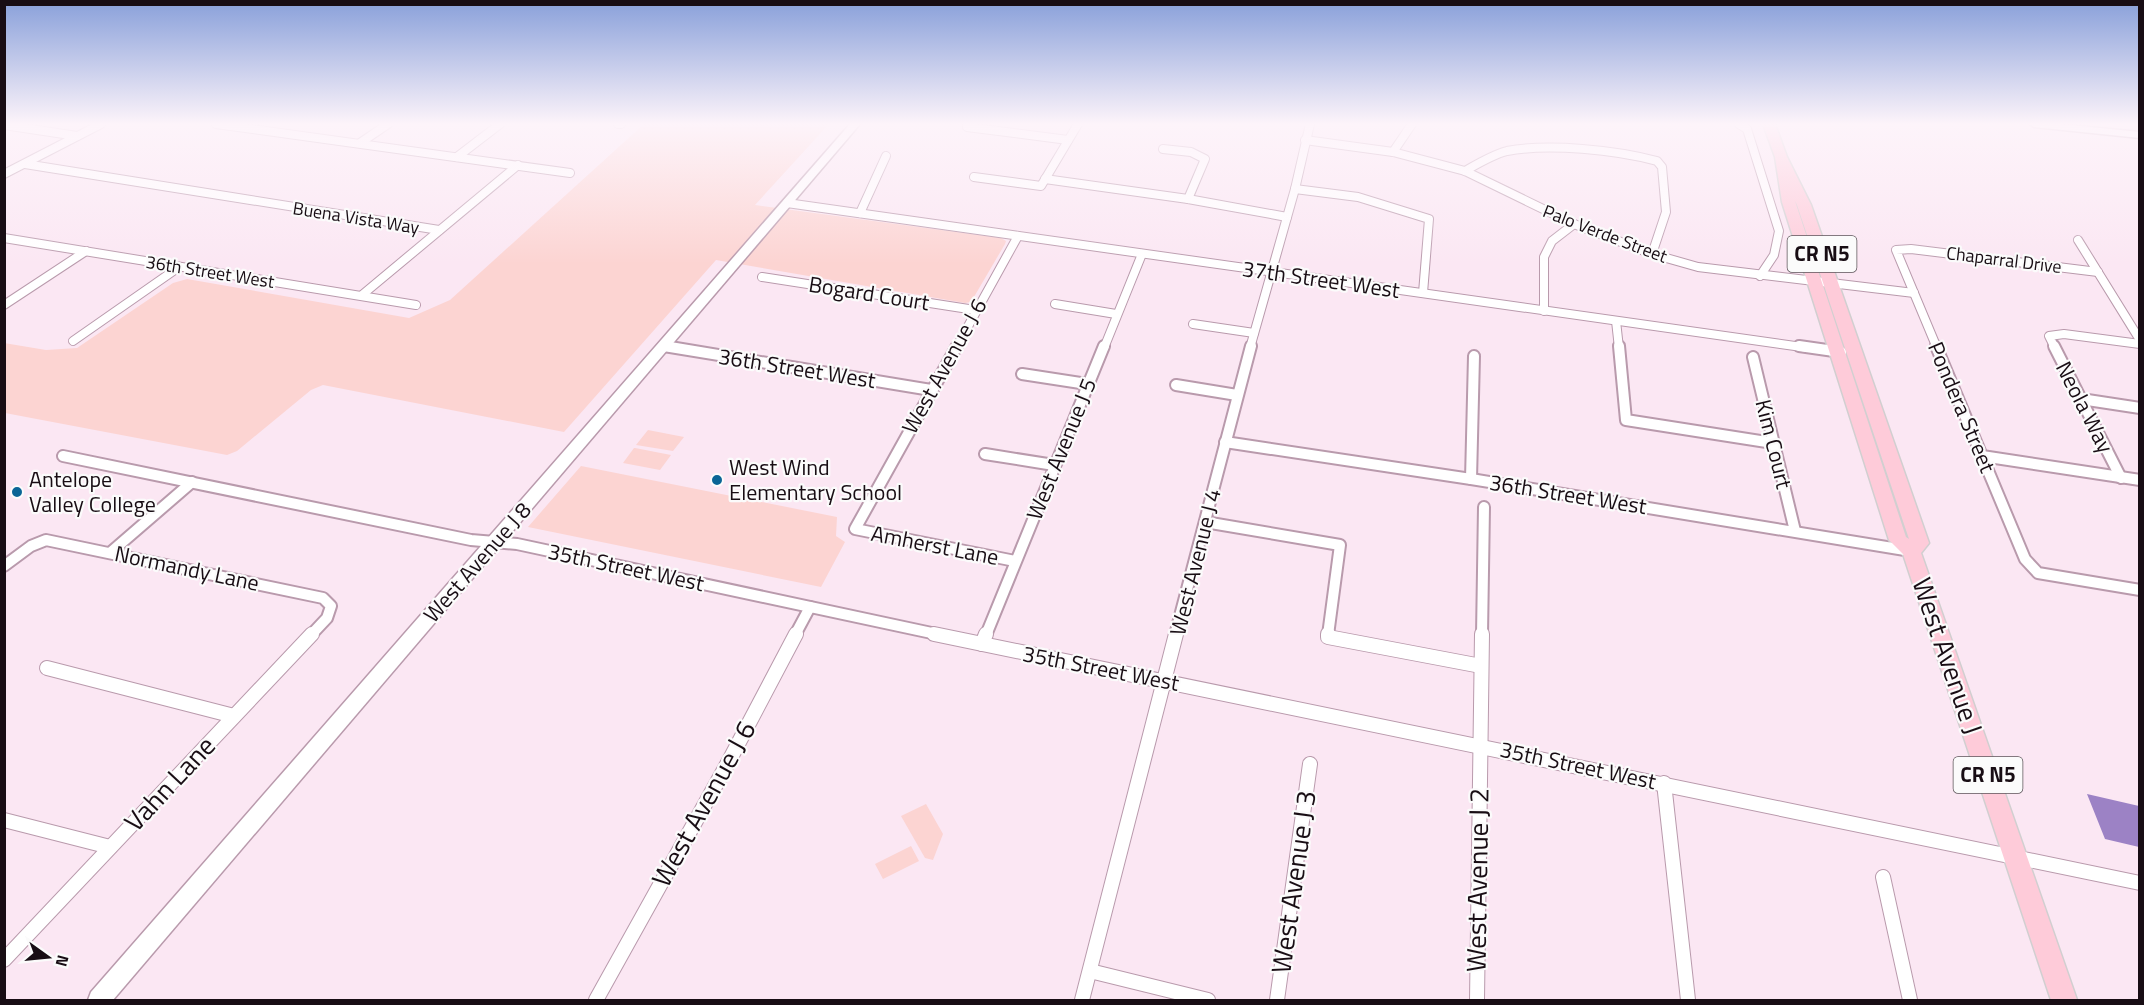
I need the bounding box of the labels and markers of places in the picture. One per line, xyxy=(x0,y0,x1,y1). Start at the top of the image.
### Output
place label: West Wind Elementary School xyxy=(729,450,902,509)
place label: Antelope Valley College xyxy=(29,462,156,521)
marker: West Wind Elementary School xyxy=(710,473,724,487)
marker: Antelope Valley College xyxy=(10,485,24,499)

